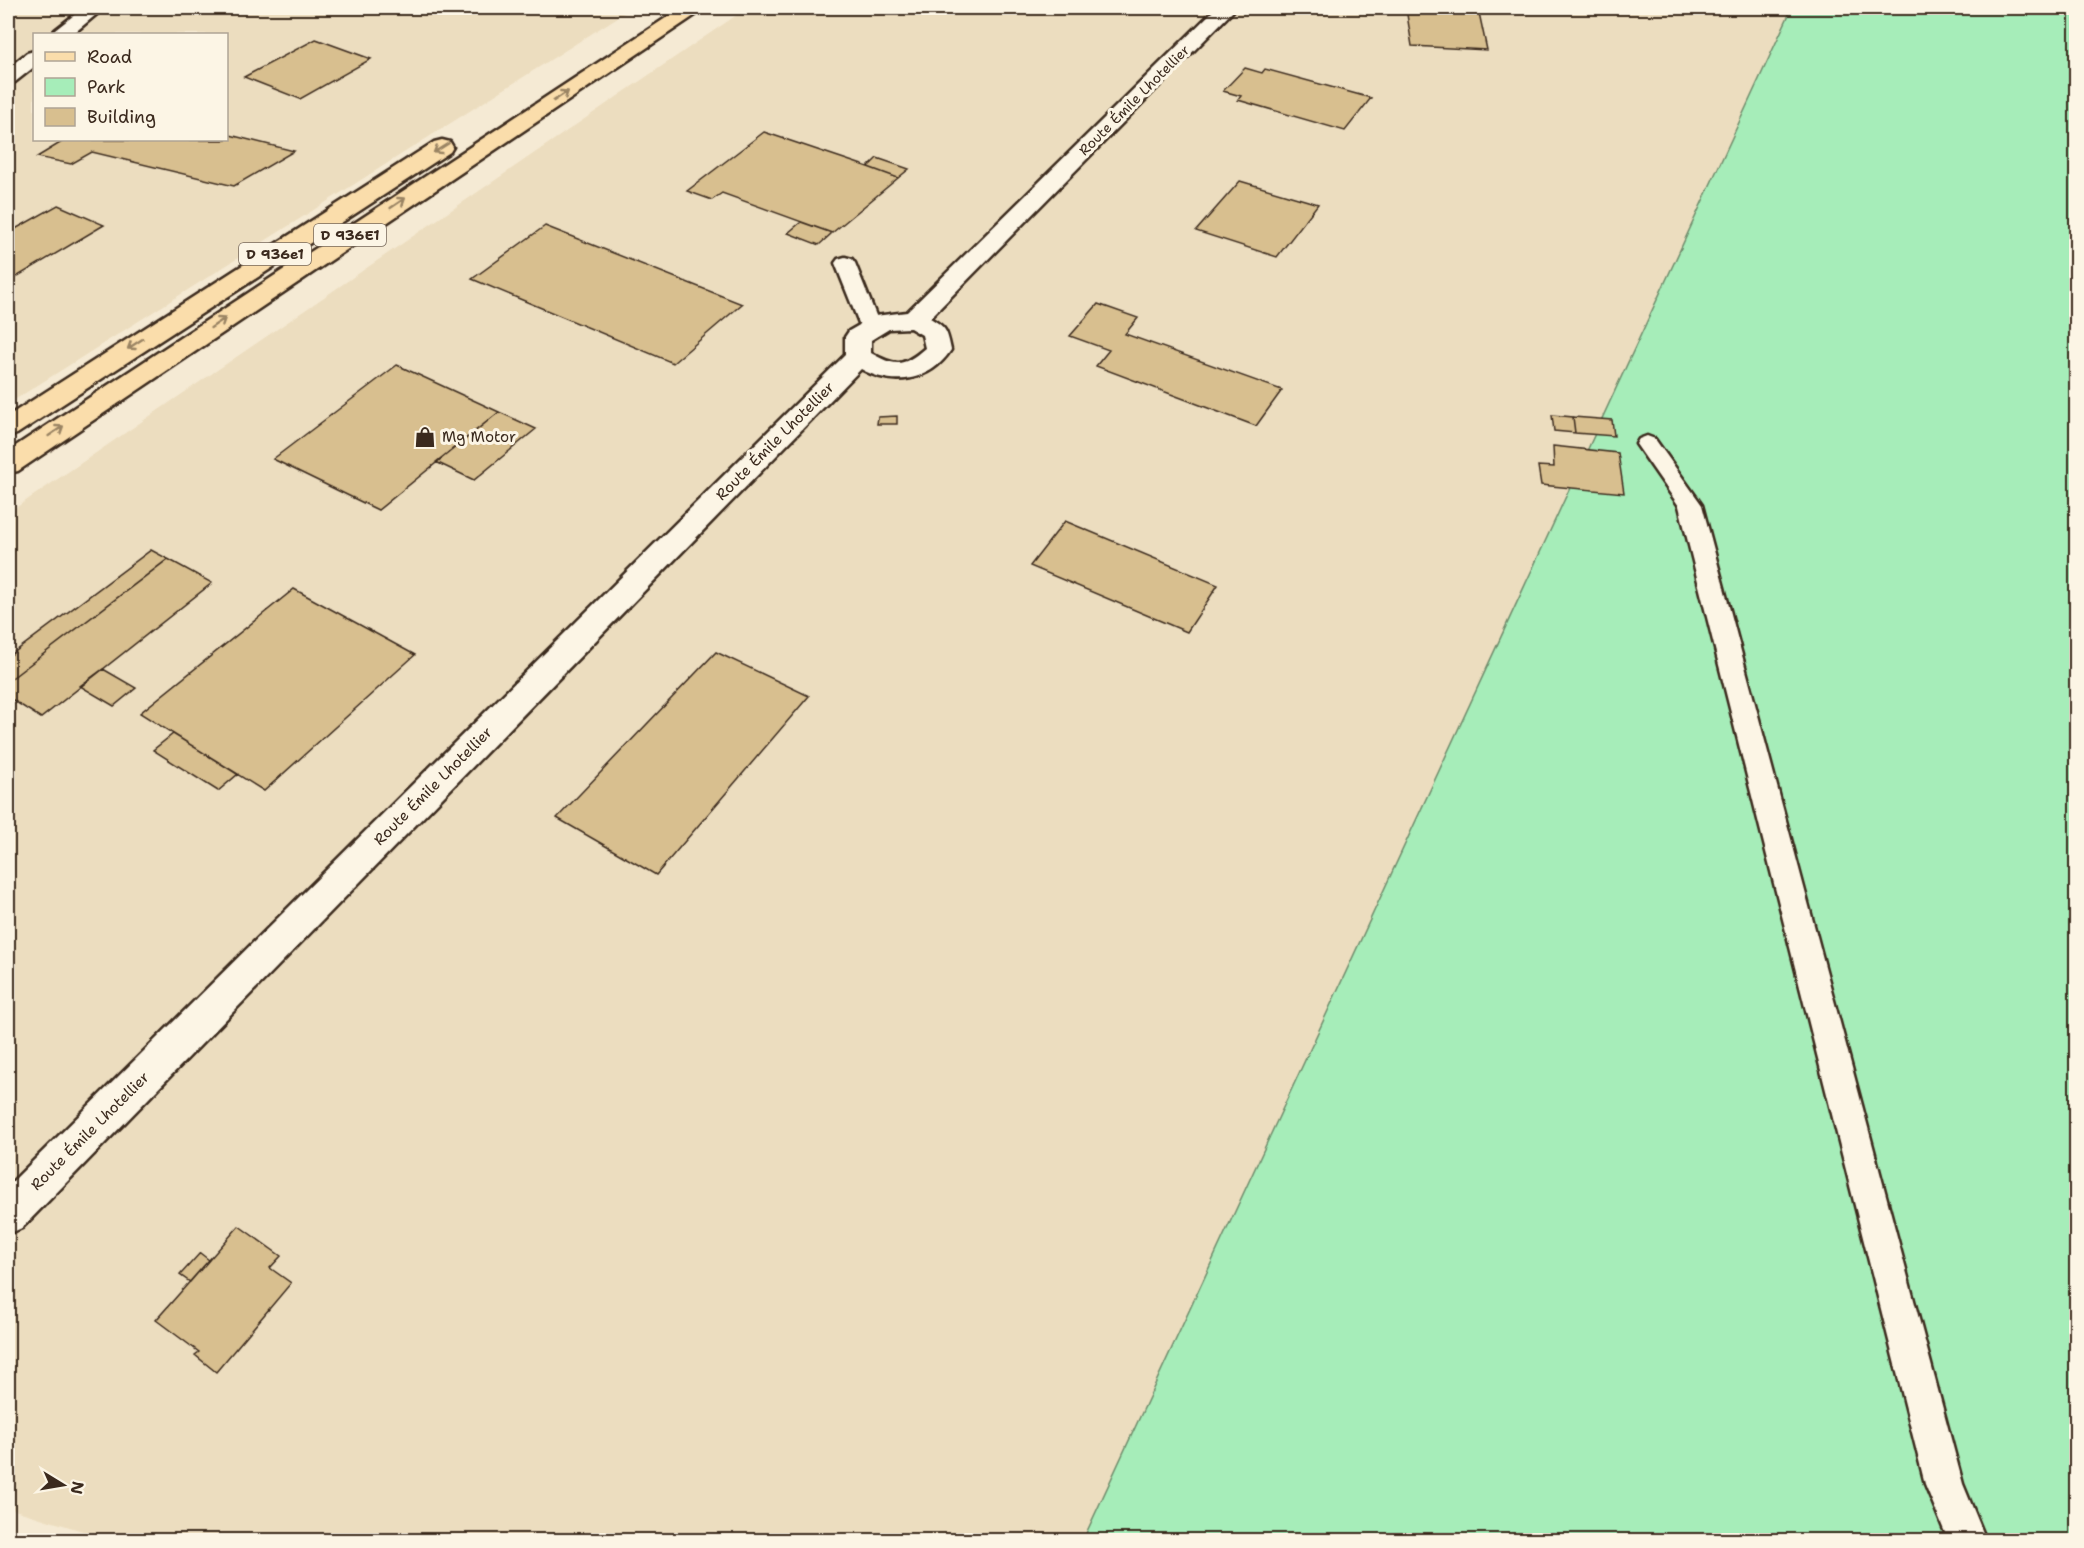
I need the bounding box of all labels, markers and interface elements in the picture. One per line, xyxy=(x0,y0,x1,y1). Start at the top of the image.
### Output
legend xyxy=(33,33,228,141)
street label: Route Émile Lhotellier xyxy=(1075,41,1193,159)
text: Road xyxy=(87,45,132,69)
text: Park xyxy=(87,75,126,99)
one-way arrow xyxy=(552,89,569,102)
text: Building xyxy=(87,105,156,129)
one-way arrow xyxy=(433,143,450,155)
one-way arrow xyxy=(389,197,406,209)
road number: D 936E1 xyxy=(314,224,386,246)
road number: D 936e1 xyxy=(239,243,311,265)
one-way arrow xyxy=(209,317,226,329)
one-way arrow xyxy=(128,338,144,350)
street label: Route Émile Lhotellier xyxy=(711,377,839,505)
one-way arrow xyxy=(47,425,64,437)
shop icon: Mg Motor xyxy=(413,425,437,449)
place label: Mg Motor xyxy=(442,427,516,447)
street label: Route Émile Lhotellier xyxy=(369,722,497,850)
street label: Route Émile Lhotellier xyxy=(26,1067,154,1195)
north arrow xyxy=(33,1455,93,1515)
text: N xyxy=(66,1480,89,1496)

